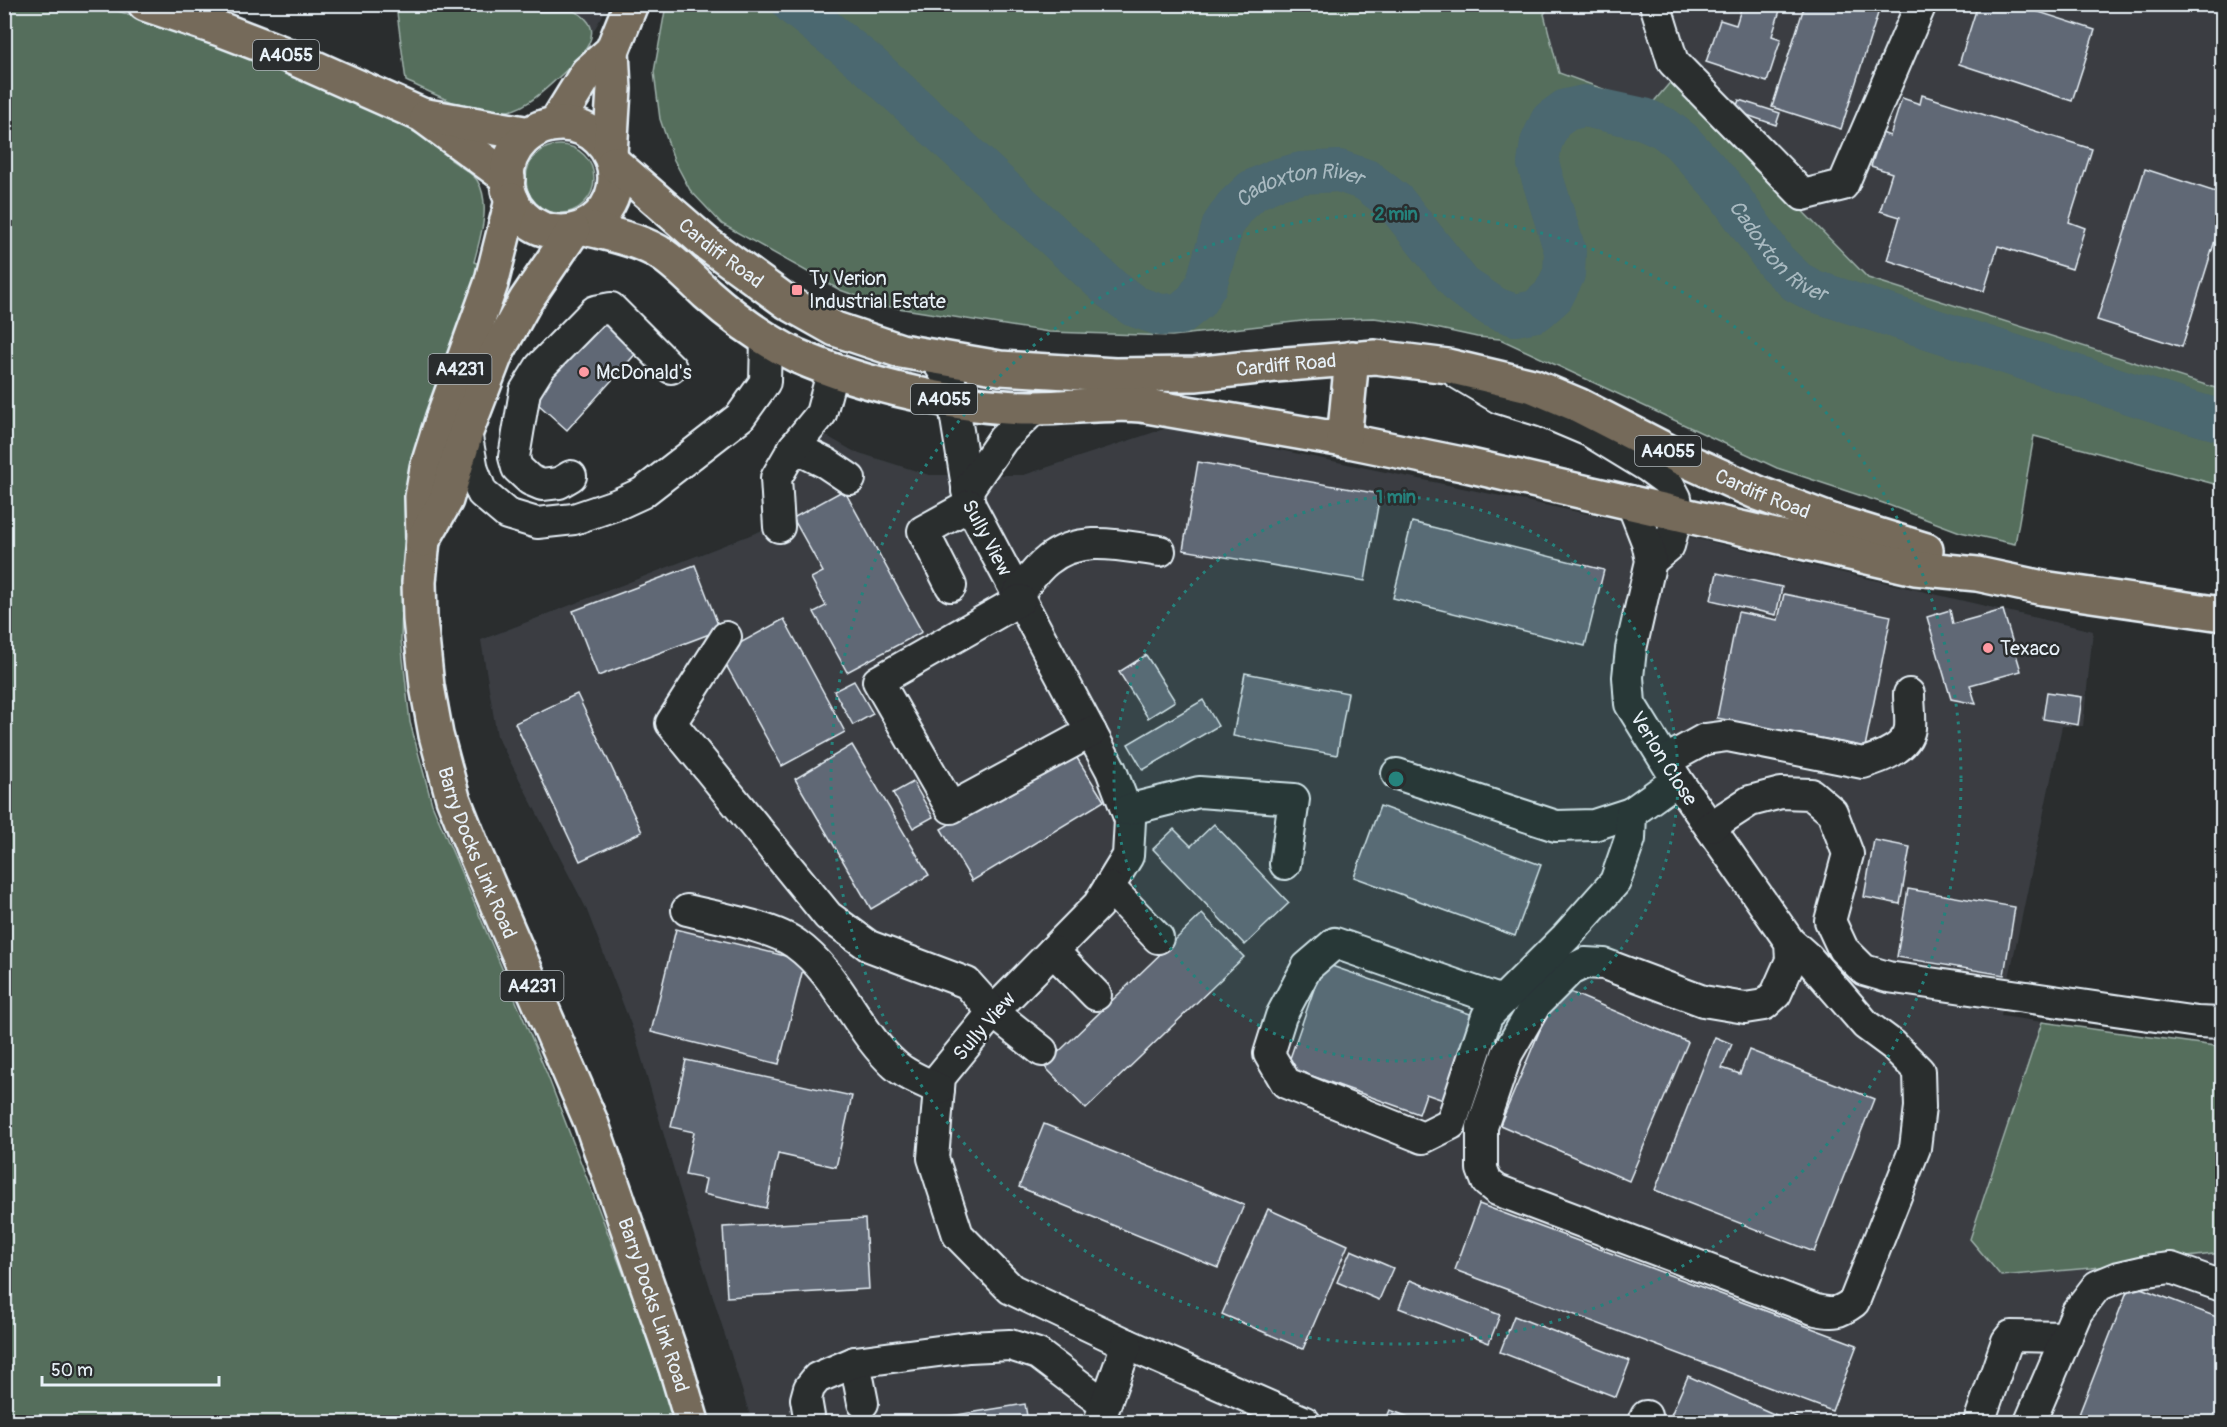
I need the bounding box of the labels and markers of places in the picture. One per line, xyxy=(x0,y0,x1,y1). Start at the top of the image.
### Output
place label: Ty Verion Industrial Estate xyxy=(809,266,946,314)
marker: Ty Verion Industrial Estate xyxy=(790,283,804,297)
place label: McDonald's xyxy=(596,360,692,385)
marker: McDonald's xyxy=(577,365,591,379)
place label: Texaco xyxy=(2000,636,2060,661)
marker: Texaco xyxy=(1981,641,1995,655)
centre of rings xyxy=(1386,769,1406,789)

